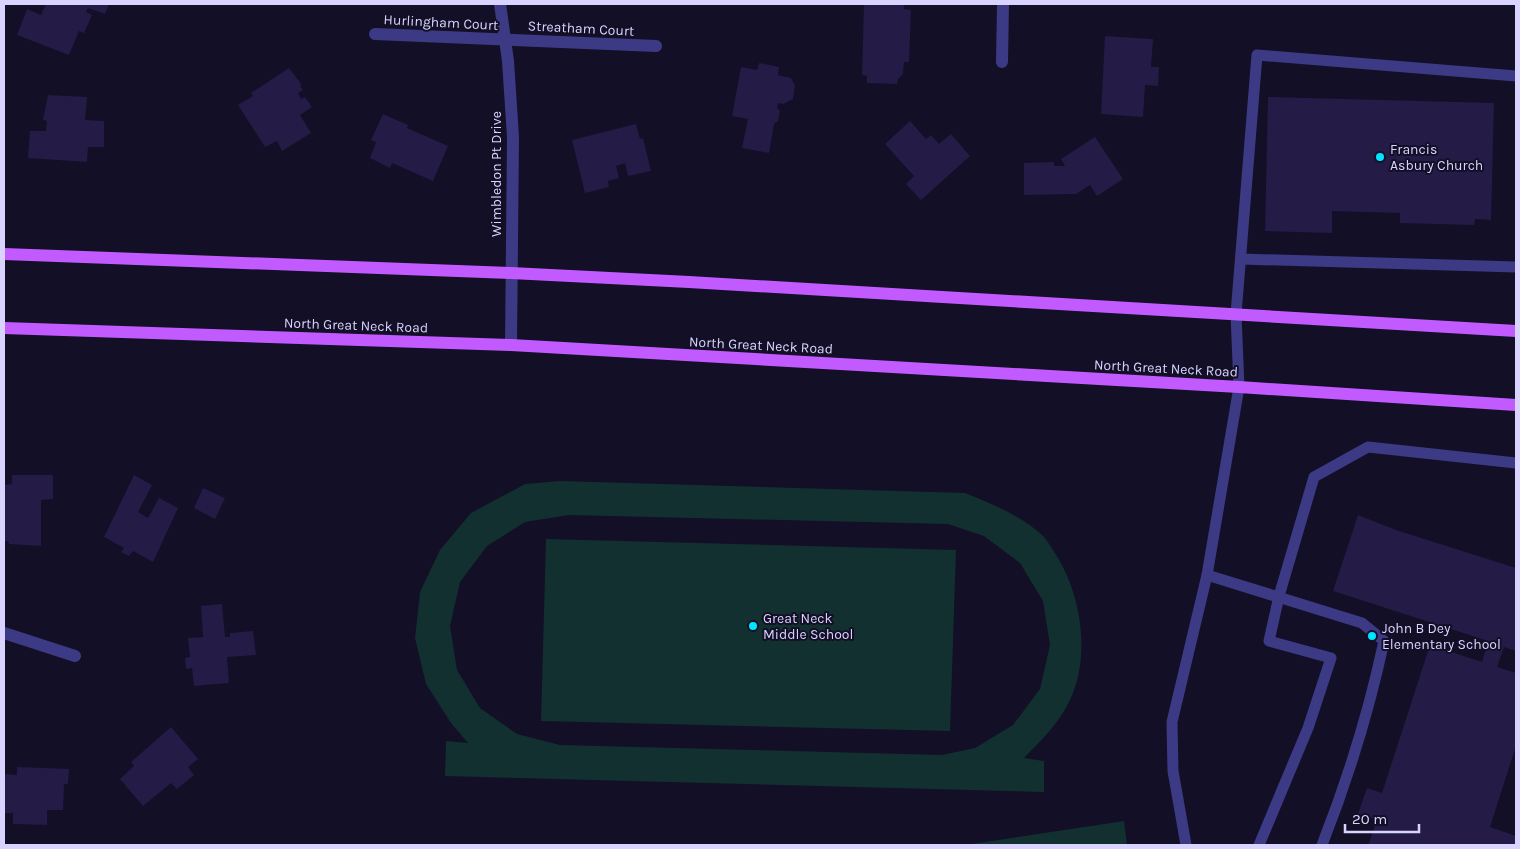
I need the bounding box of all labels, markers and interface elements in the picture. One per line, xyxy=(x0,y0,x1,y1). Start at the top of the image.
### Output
street label: Hurlingham Court xyxy=(383,11,499,34)
street label: Streatham Court xyxy=(527,17,635,40)
street label: Wimbledon Pt Drive xyxy=(488,111,505,237)
place label: Francis Asbury Church xyxy=(1390,141,1483,174)
marker: Francis Asbury Church xyxy=(1374,151,1386,163)
street label: North Great Neck Road xyxy=(284,314,428,337)
street label: North Great Neck Road xyxy=(688,333,833,358)
street label: North Great Neck Road xyxy=(1093,356,1238,381)
place label: Great Neck Middle School xyxy=(763,610,853,643)
marker: Great Neck Middle School xyxy=(747,620,759,632)
place label: John B Dey Elementary School xyxy=(1382,620,1501,653)
marker: John B Dey Elementary School xyxy=(1366,630,1378,642)
scale bar xyxy=(1345,802,1419,834)
text: 20 m xyxy=(1352,810,1387,828)

